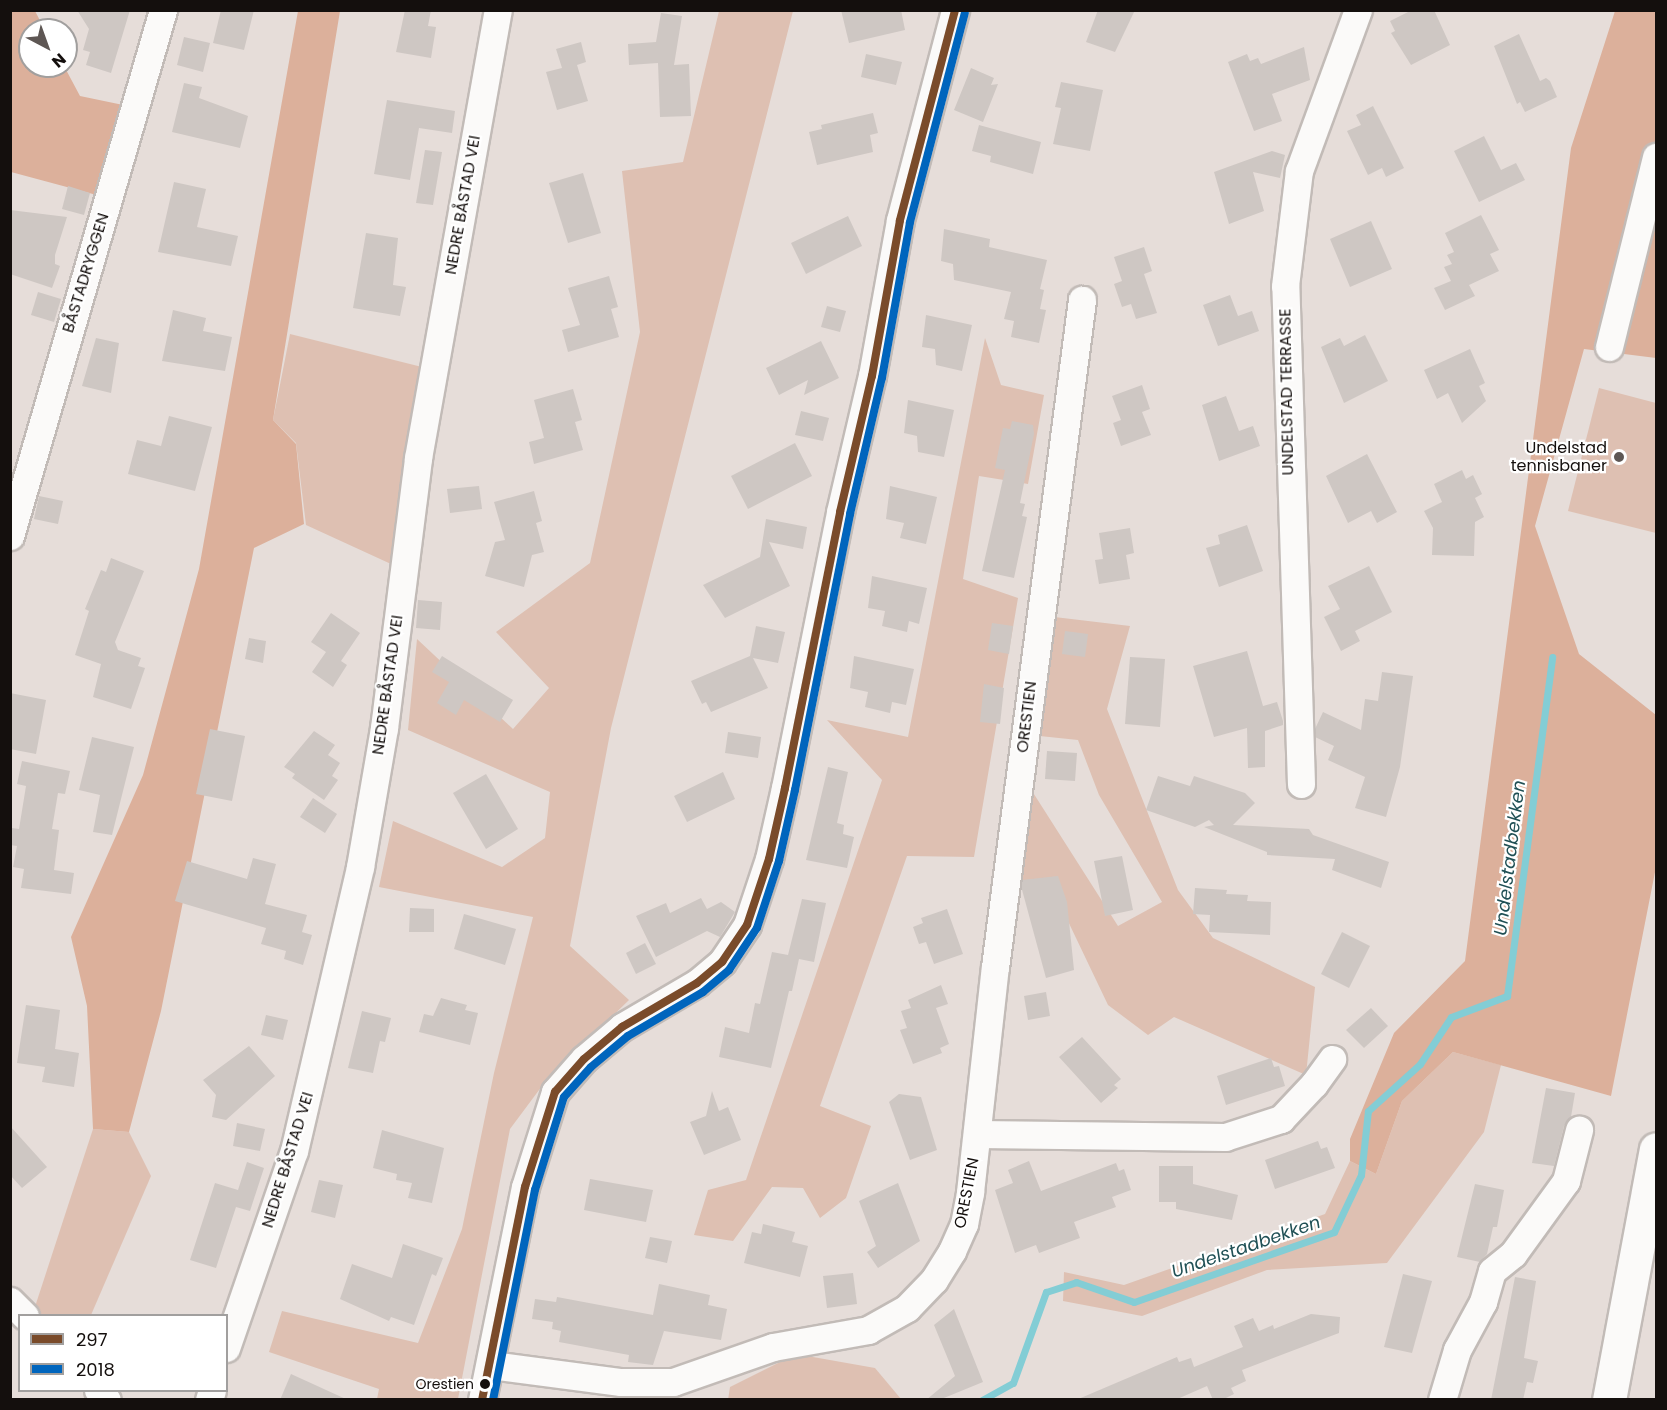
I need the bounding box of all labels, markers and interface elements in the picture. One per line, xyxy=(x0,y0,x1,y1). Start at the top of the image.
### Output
north arrow xyxy=(18,18,78,78)
text: N xyxy=(47,48,71,73)
street label: NEDRE BÅSTAD VEI xyxy=(441,134,485,276)
street label: BÅSTADRYGGEN xyxy=(59,211,113,335)
street label: UNDELSTAD TERRASSE xyxy=(1276,308,1298,476)
place label: Undelstad tennisbaner xyxy=(1511,438,1607,476)
marker: Undelstad tennisbaner xyxy=(1612,450,1626,464)
street label: NEDRE BÅSTAD VEI xyxy=(369,614,407,756)
street label: ORESTIEN xyxy=(1013,680,1041,754)
water label: Undelstadbekken xyxy=(1490,779,1530,937)
street label: NEDRE BÅSTAD VEI xyxy=(258,1090,318,1230)
street label: ORESTIEN xyxy=(951,1156,983,1230)
water label: Undelstadbekken xyxy=(1169,1211,1323,1283)
legend xyxy=(18,1314,228,1392)
text: 297 xyxy=(76,1327,108,1352)
text: 2018 xyxy=(76,1357,115,1382)
place label: Orestien xyxy=(416,1376,474,1392)
marker: Orestien xyxy=(479,1378,491,1390)

